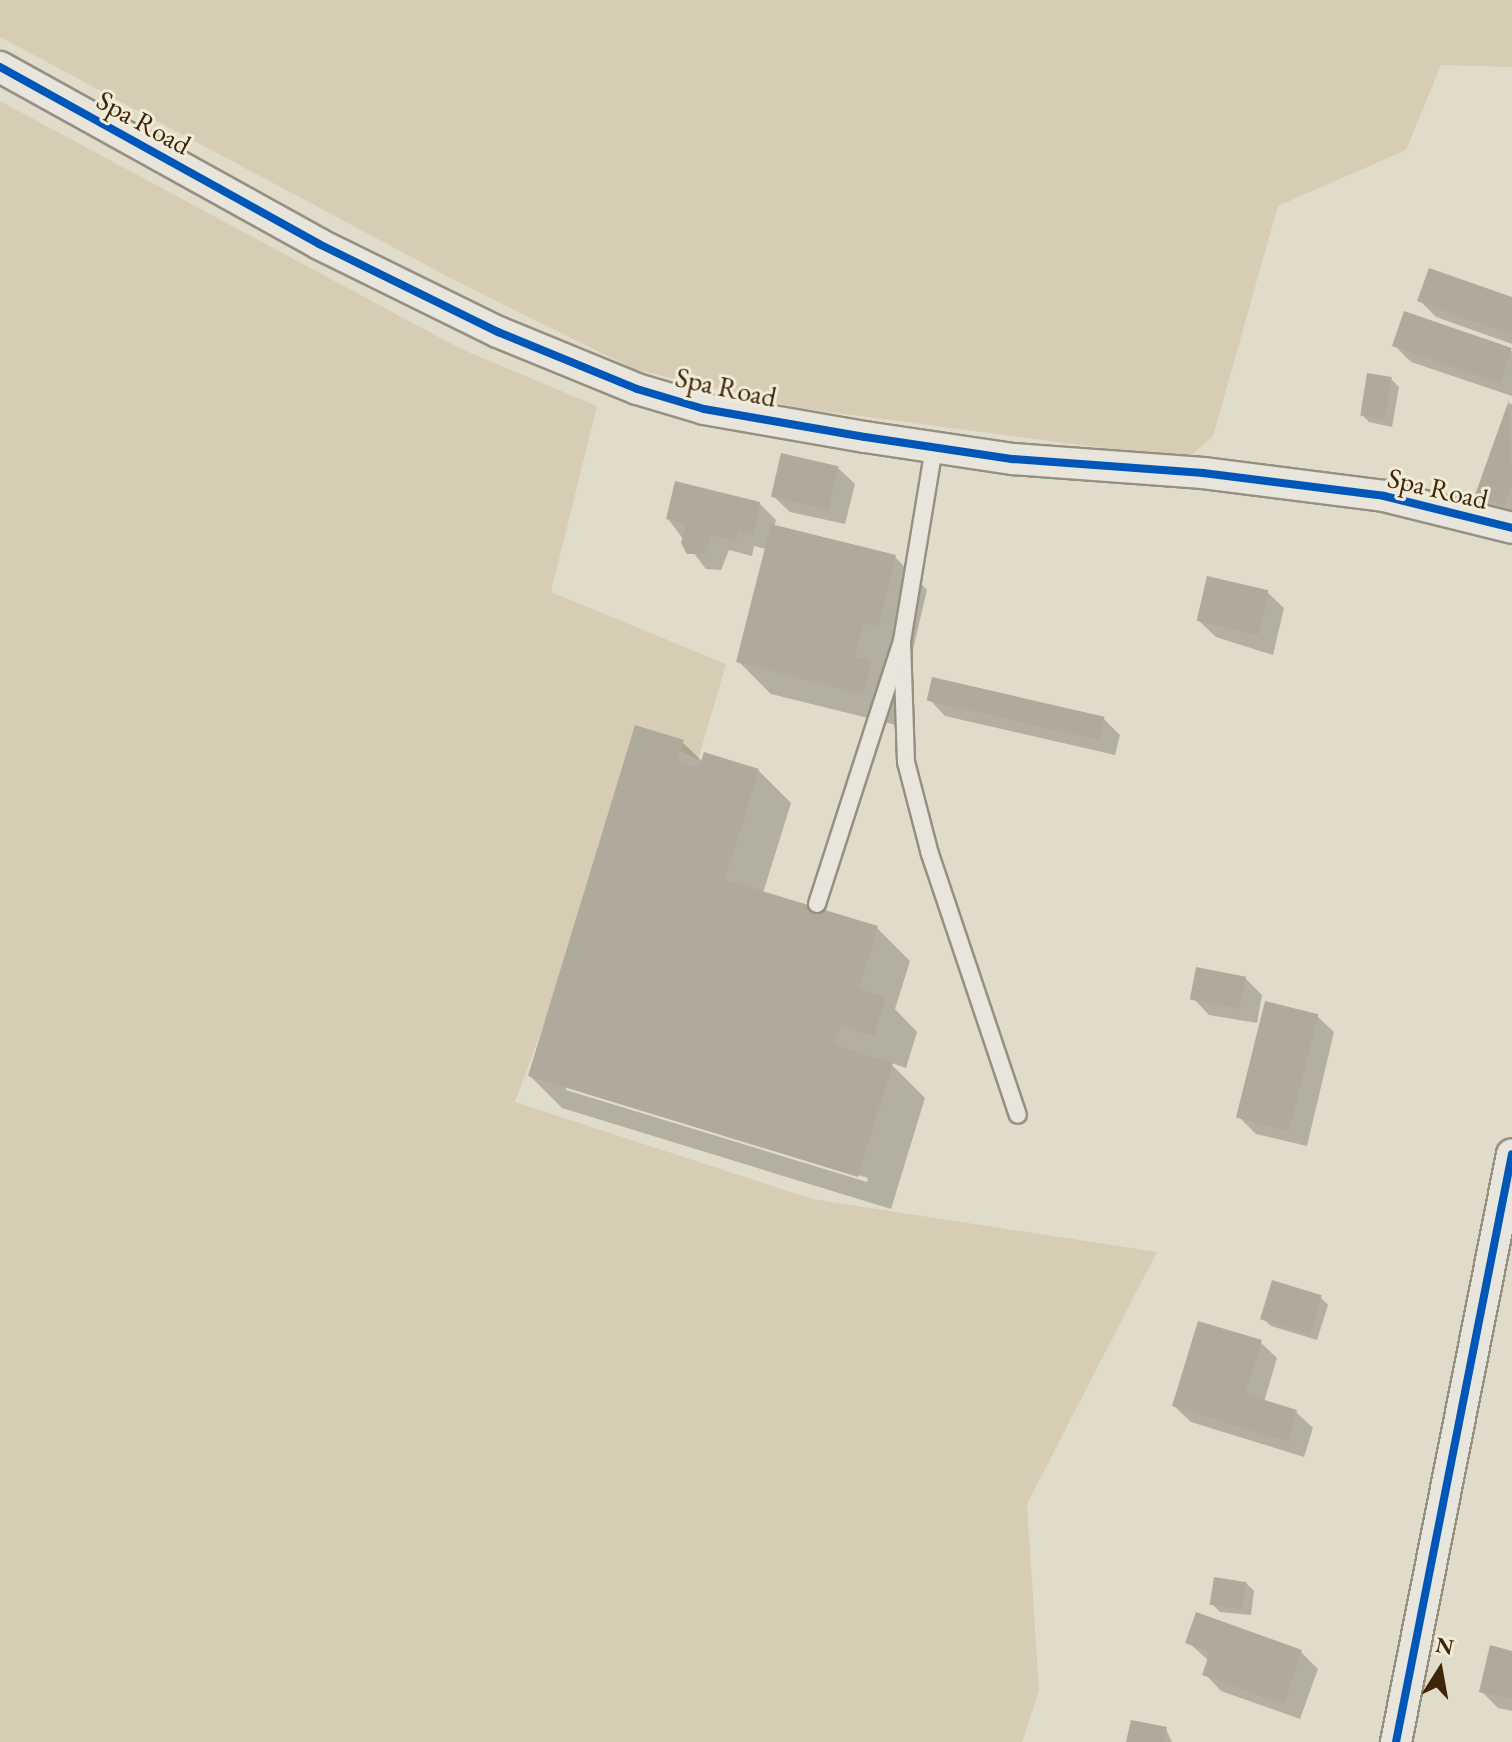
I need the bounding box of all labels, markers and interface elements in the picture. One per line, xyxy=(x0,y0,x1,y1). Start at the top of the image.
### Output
street label: Spa Road xyxy=(91,82,197,162)
street label: Spa Road xyxy=(672,360,780,414)
street label: Spa Road xyxy=(1384,460,1492,516)
north arrow xyxy=(1400,1630,1480,1710)
text: N xyxy=(1433,1630,1456,1662)

